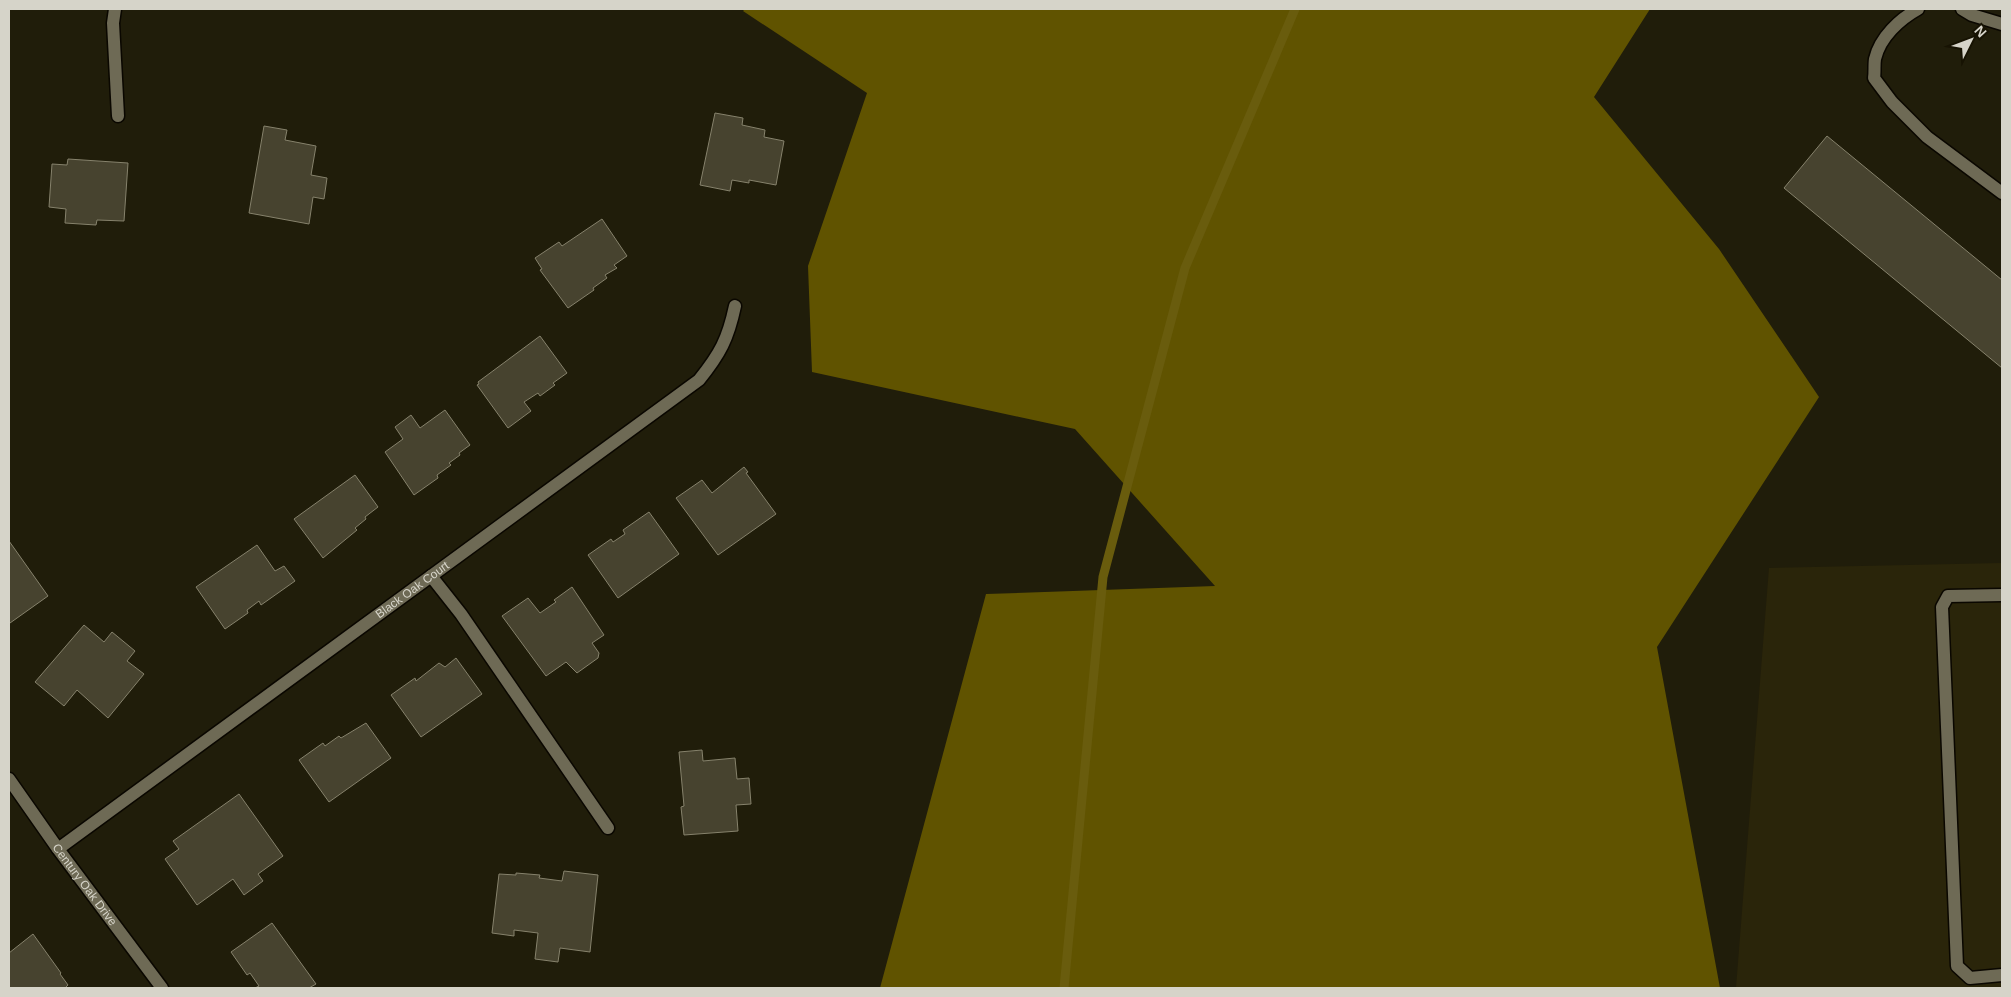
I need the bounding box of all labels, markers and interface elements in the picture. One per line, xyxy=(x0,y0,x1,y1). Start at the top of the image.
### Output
north arrow xyxy=(1946,15,1996,65)
text: N xyxy=(1971,22,1990,40)
street label: Black Oak Court xyxy=(373,558,452,621)
street label: Century Oak Drive xyxy=(49,841,120,929)

